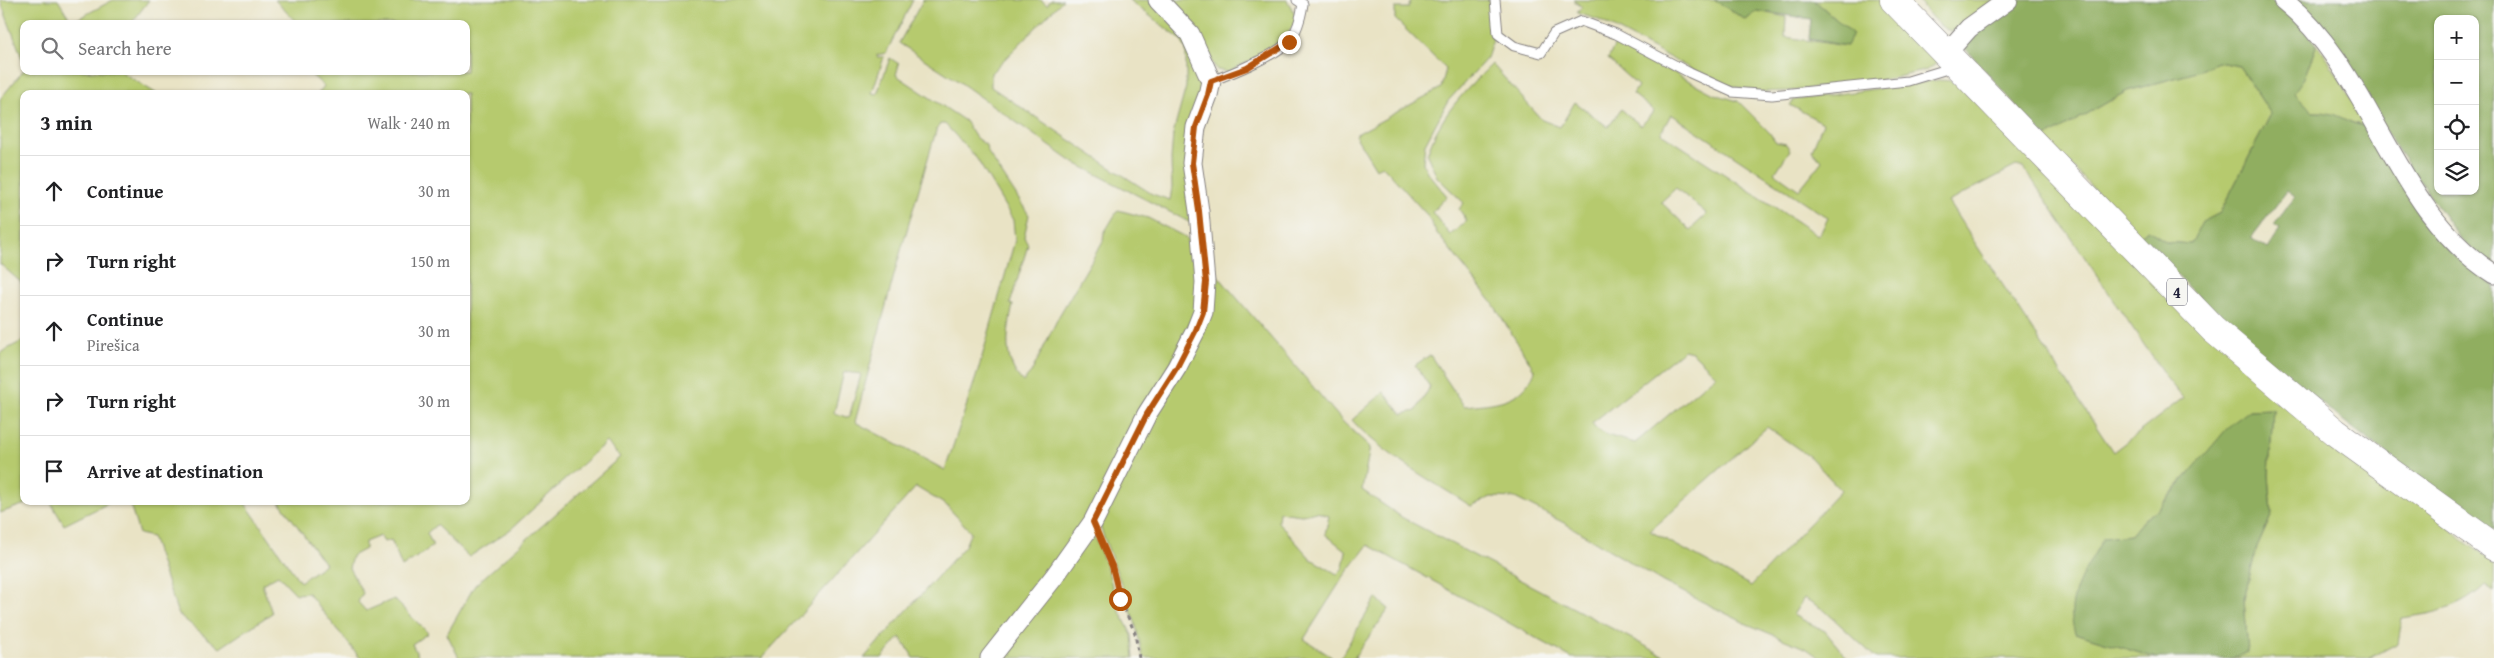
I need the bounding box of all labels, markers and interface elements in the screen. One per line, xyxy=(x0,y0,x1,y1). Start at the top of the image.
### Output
map controls xyxy=(2434,15,2479,195)
button: + xyxy=(2434,15,2479,60)
search box xyxy=(20,20,470,75)
route end xyxy=(1278,31,1301,54)
icon: search xyxy=(38,34,66,62)
text: Search here xyxy=(78,34,172,62)
button: − xyxy=(2434,60,2479,105)
button: locate xyxy=(2434,105,2479,150)
text: 3 min xyxy=(40,107,92,138)
text: Walk · 240 m xyxy=(367,111,450,135)
button: layers xyxy=(2434,150,2479,195)
icon: ahead xyxy=(40,177,68,205)
text: Continue xyxy=(87,177,164,205)
text: 30 m xyxy=(418,179,450,203)
icon: right xyxy=(40,247,68,275)
text: Turn right xyxy=(87,247,176,275)
text: 150 m xyxy=(410,249,450,273)
road number: 4 xyxy=(2167,278,2187,306)
text: Continue xyxy=(87,305,164,333)
icon: ahead xyxy=(40,317,68,345)
text: 30 m xyxy=(418,319,450,343)
text: Pirešica xyxy=(87,333,139,357)
icon: right xyxy=(40,387,68,415)
text: Turn right xyxy=(87,387,176,415)
text: 30 m xyxy=(418,389,450,413)
icon: arrive xyxy=(40,457,68,485)
text: Arrive at destination xyxy=(87,457,263,485)
route start xyxy=(1109,588,1132,611)

